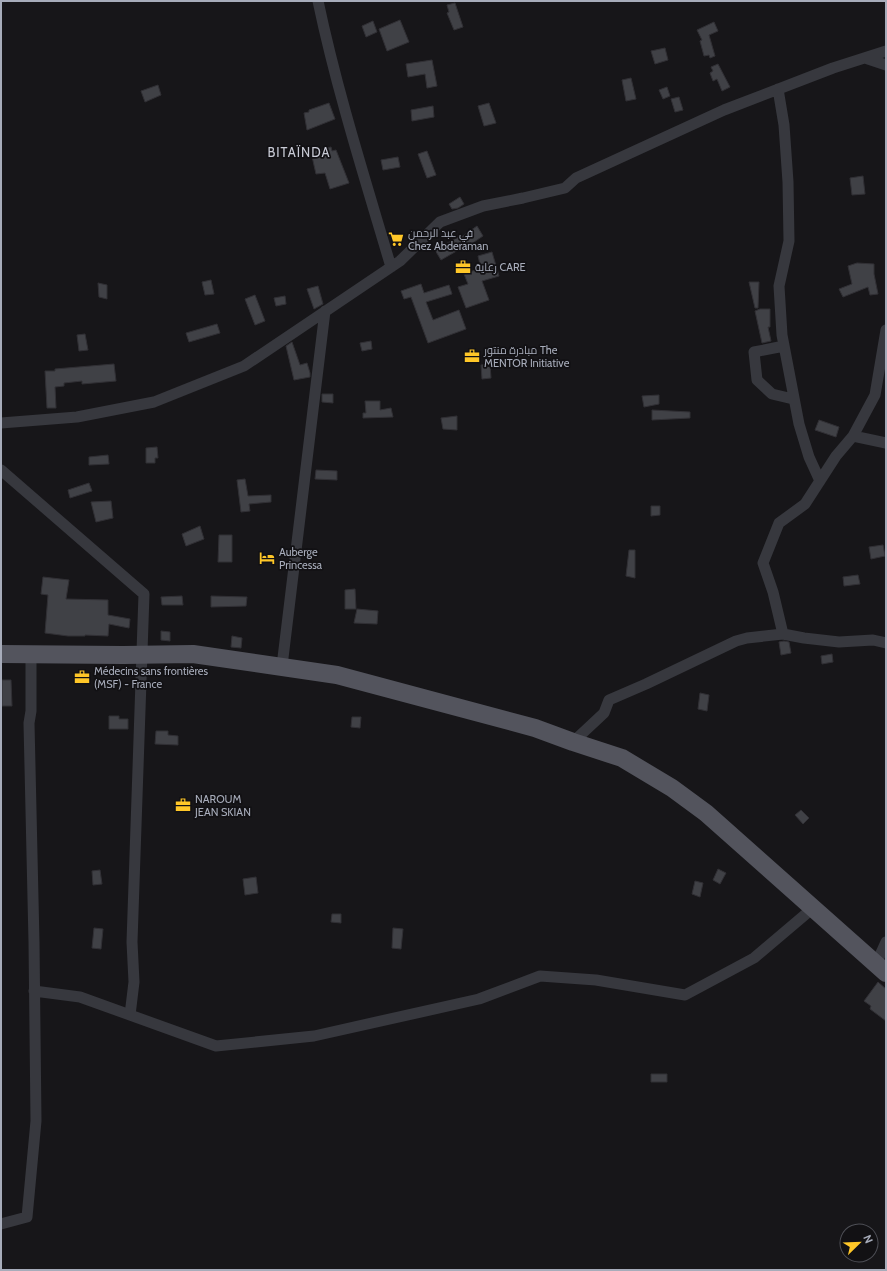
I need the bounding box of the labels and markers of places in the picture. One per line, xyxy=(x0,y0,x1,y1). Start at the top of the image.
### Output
place label: في عبد الرحمن Chez Abderaman xyxy=(408,226,488,253)
supermarket icon: في عبد الرحمن Chez Abderaman xyxy=(387,230,405,248)
office icon: رعاية CARE xyxy=(454,258,472,276)
place label: رعاية CARE xyxy=(475,260,526,274)
place label: مبادرة منتور The MENTOR Initiative xyxy=(483,343,570,370)
office icon: مبادرة منتور The MENTOR Initiative xyxy=(463,347,481,365)
place label: Auberge Princessa xyxy=(279,545,323,572)
hotel icon: Auberge Princessa xyxy=(258,549,276,567)
place label: Médecins sans frontières (MSF) - France xyxy=(94,664,208,691)
office icon: Médecins sans frontières (MSF) - France xyxy=(73,668,91,686)
place label: NAROUM JEAN SKIAN xyxy=(194,792,251,819)
office icon: NAROUM JEAN SKIAN xyxy=(174,796,192,814)

